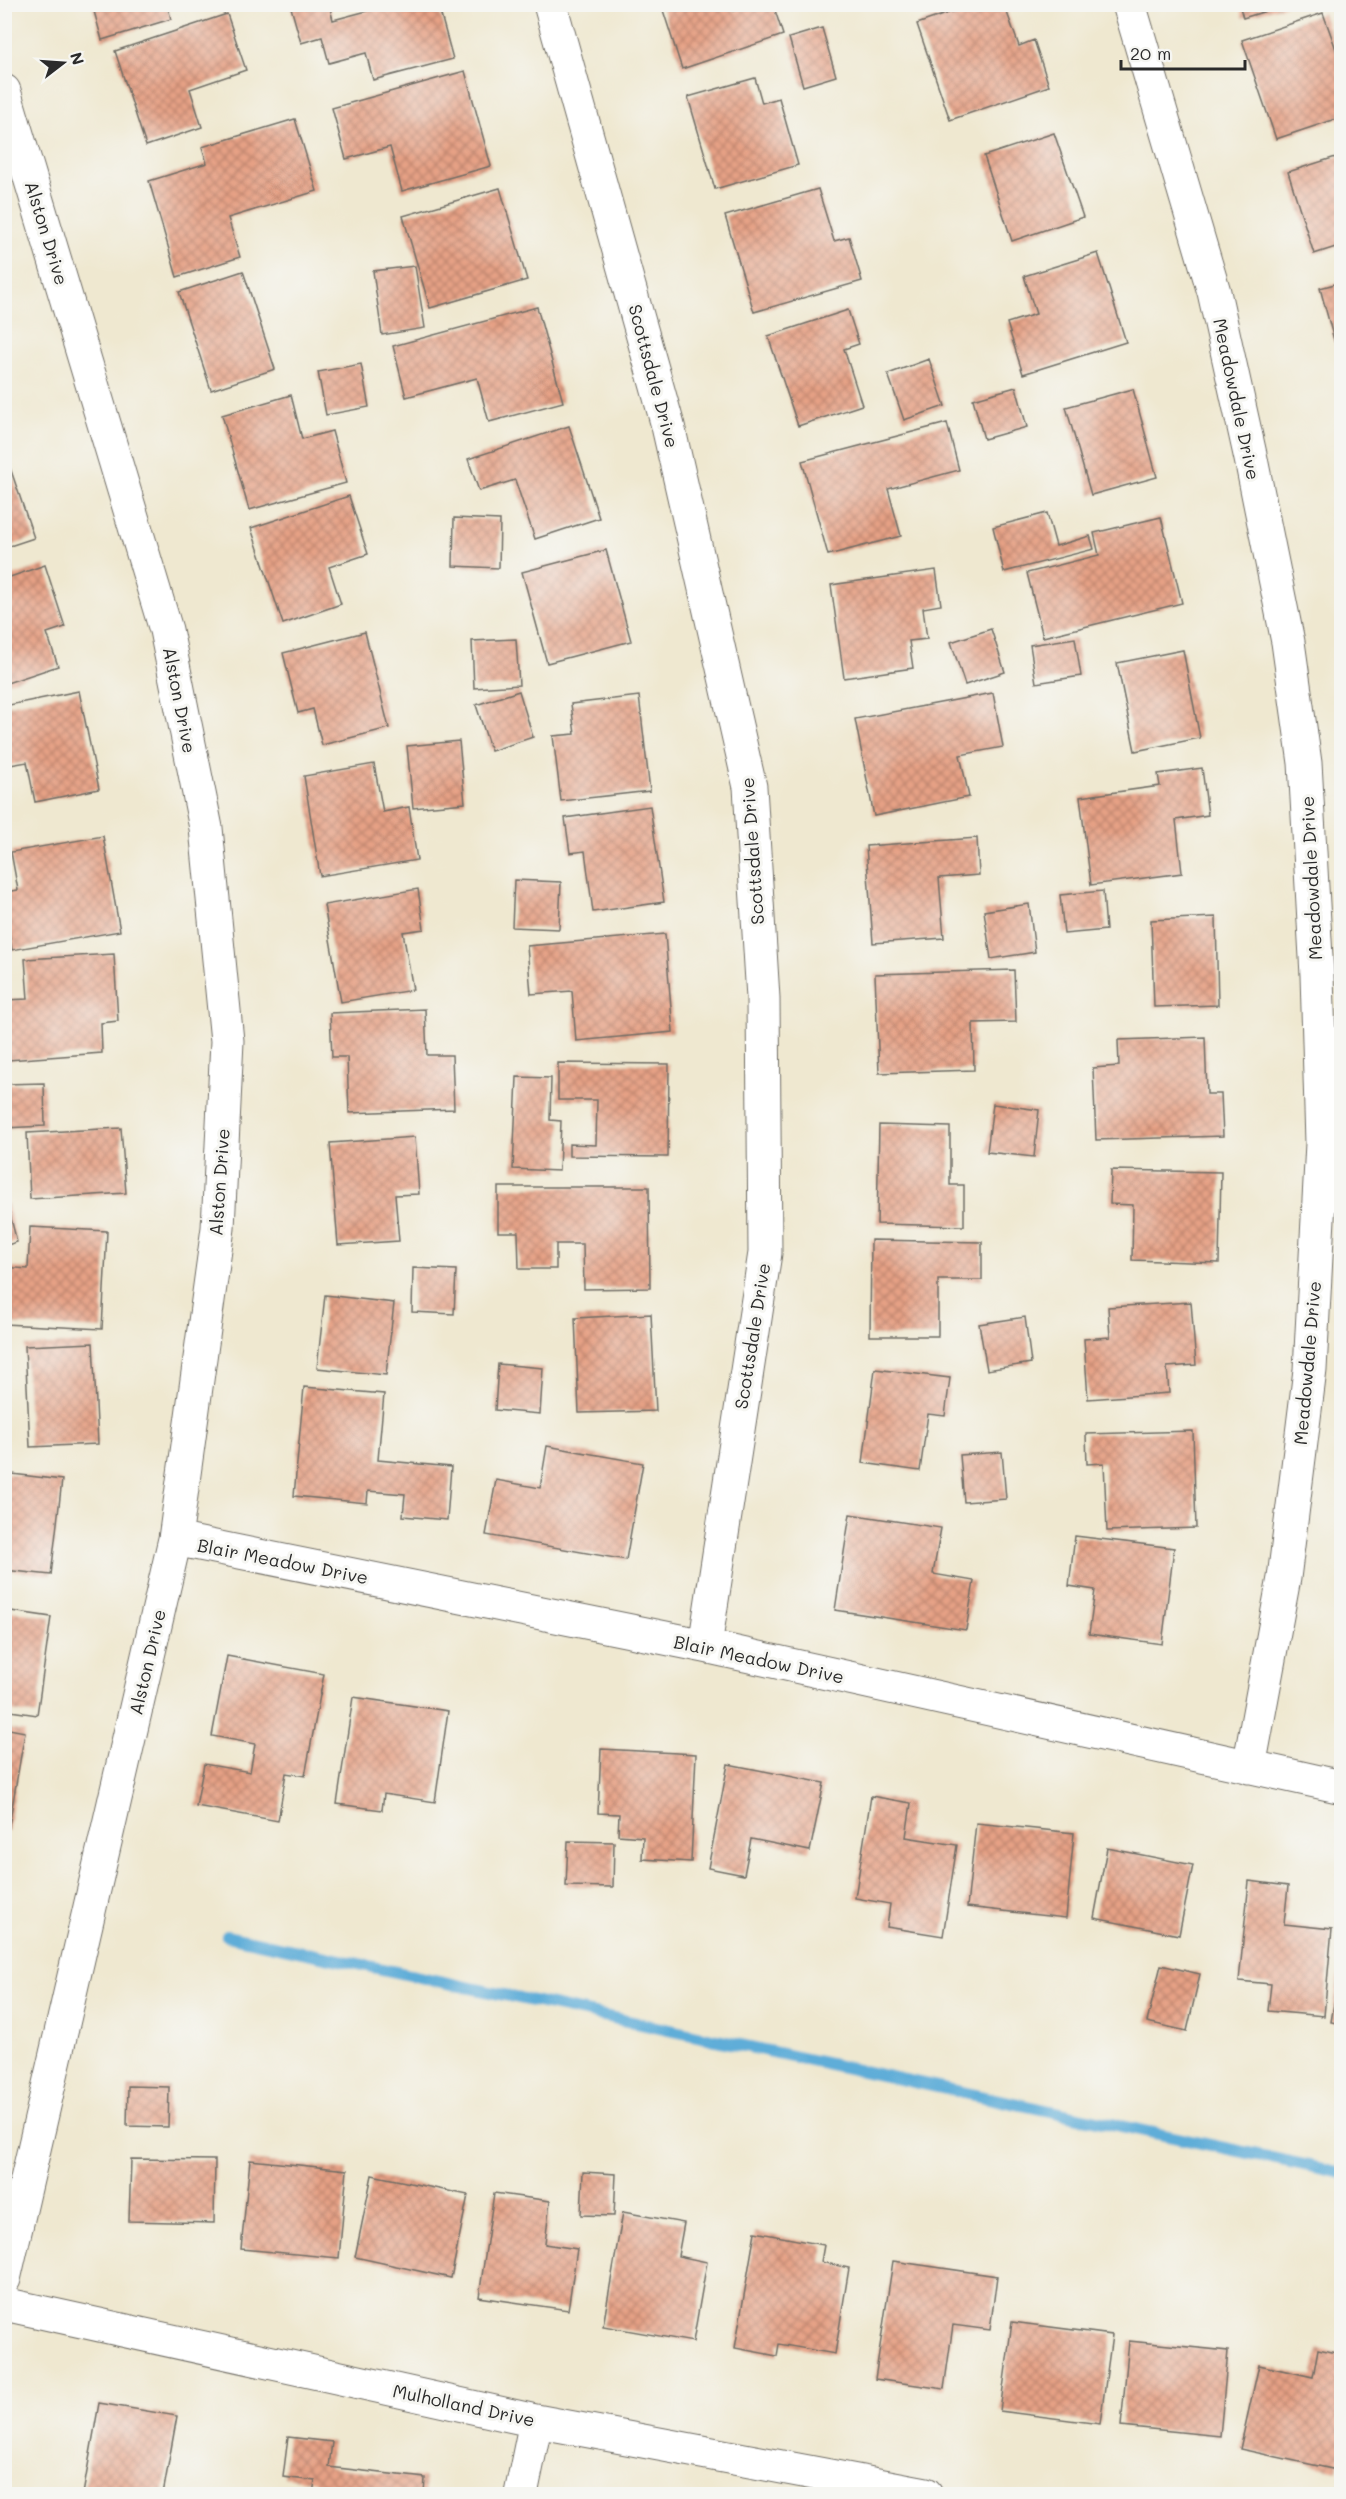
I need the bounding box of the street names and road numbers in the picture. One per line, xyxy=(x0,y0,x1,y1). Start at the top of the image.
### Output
street label: Alston Drive xyxy=(20,178,74,288)
street label: Scottsdale Drive xyxy=(623,302,685,450)
street label: Meadowdale Drive xyxy=(1208,316,1266,482)
street label: Alston Drive xyxy=(158,645,202,755)
street label: Scottsdale Drive xyxy=(735,777,769,925)
street label: Meadowdale Drive xyxy=(1295,795,1327,961)
street label: Alston Drive xyxy=(203,1127,235,1237)
street label: Scottsdale Drive xyxy=(729,1261,775,1411)
street label: Meadowdale Drive xyxy=(1288,1280,1326,1446)
street label: Blair Meadow Drive xyxy=(196,1533,370,1589)
street label: Alston Drive xyxy=(123,1607,171,1717)
street label: Blair Meadow Drive xyxy=(672,1629,846,1689)
street label: Mulholland Drive xyxy=(391,2378,537,2432)

